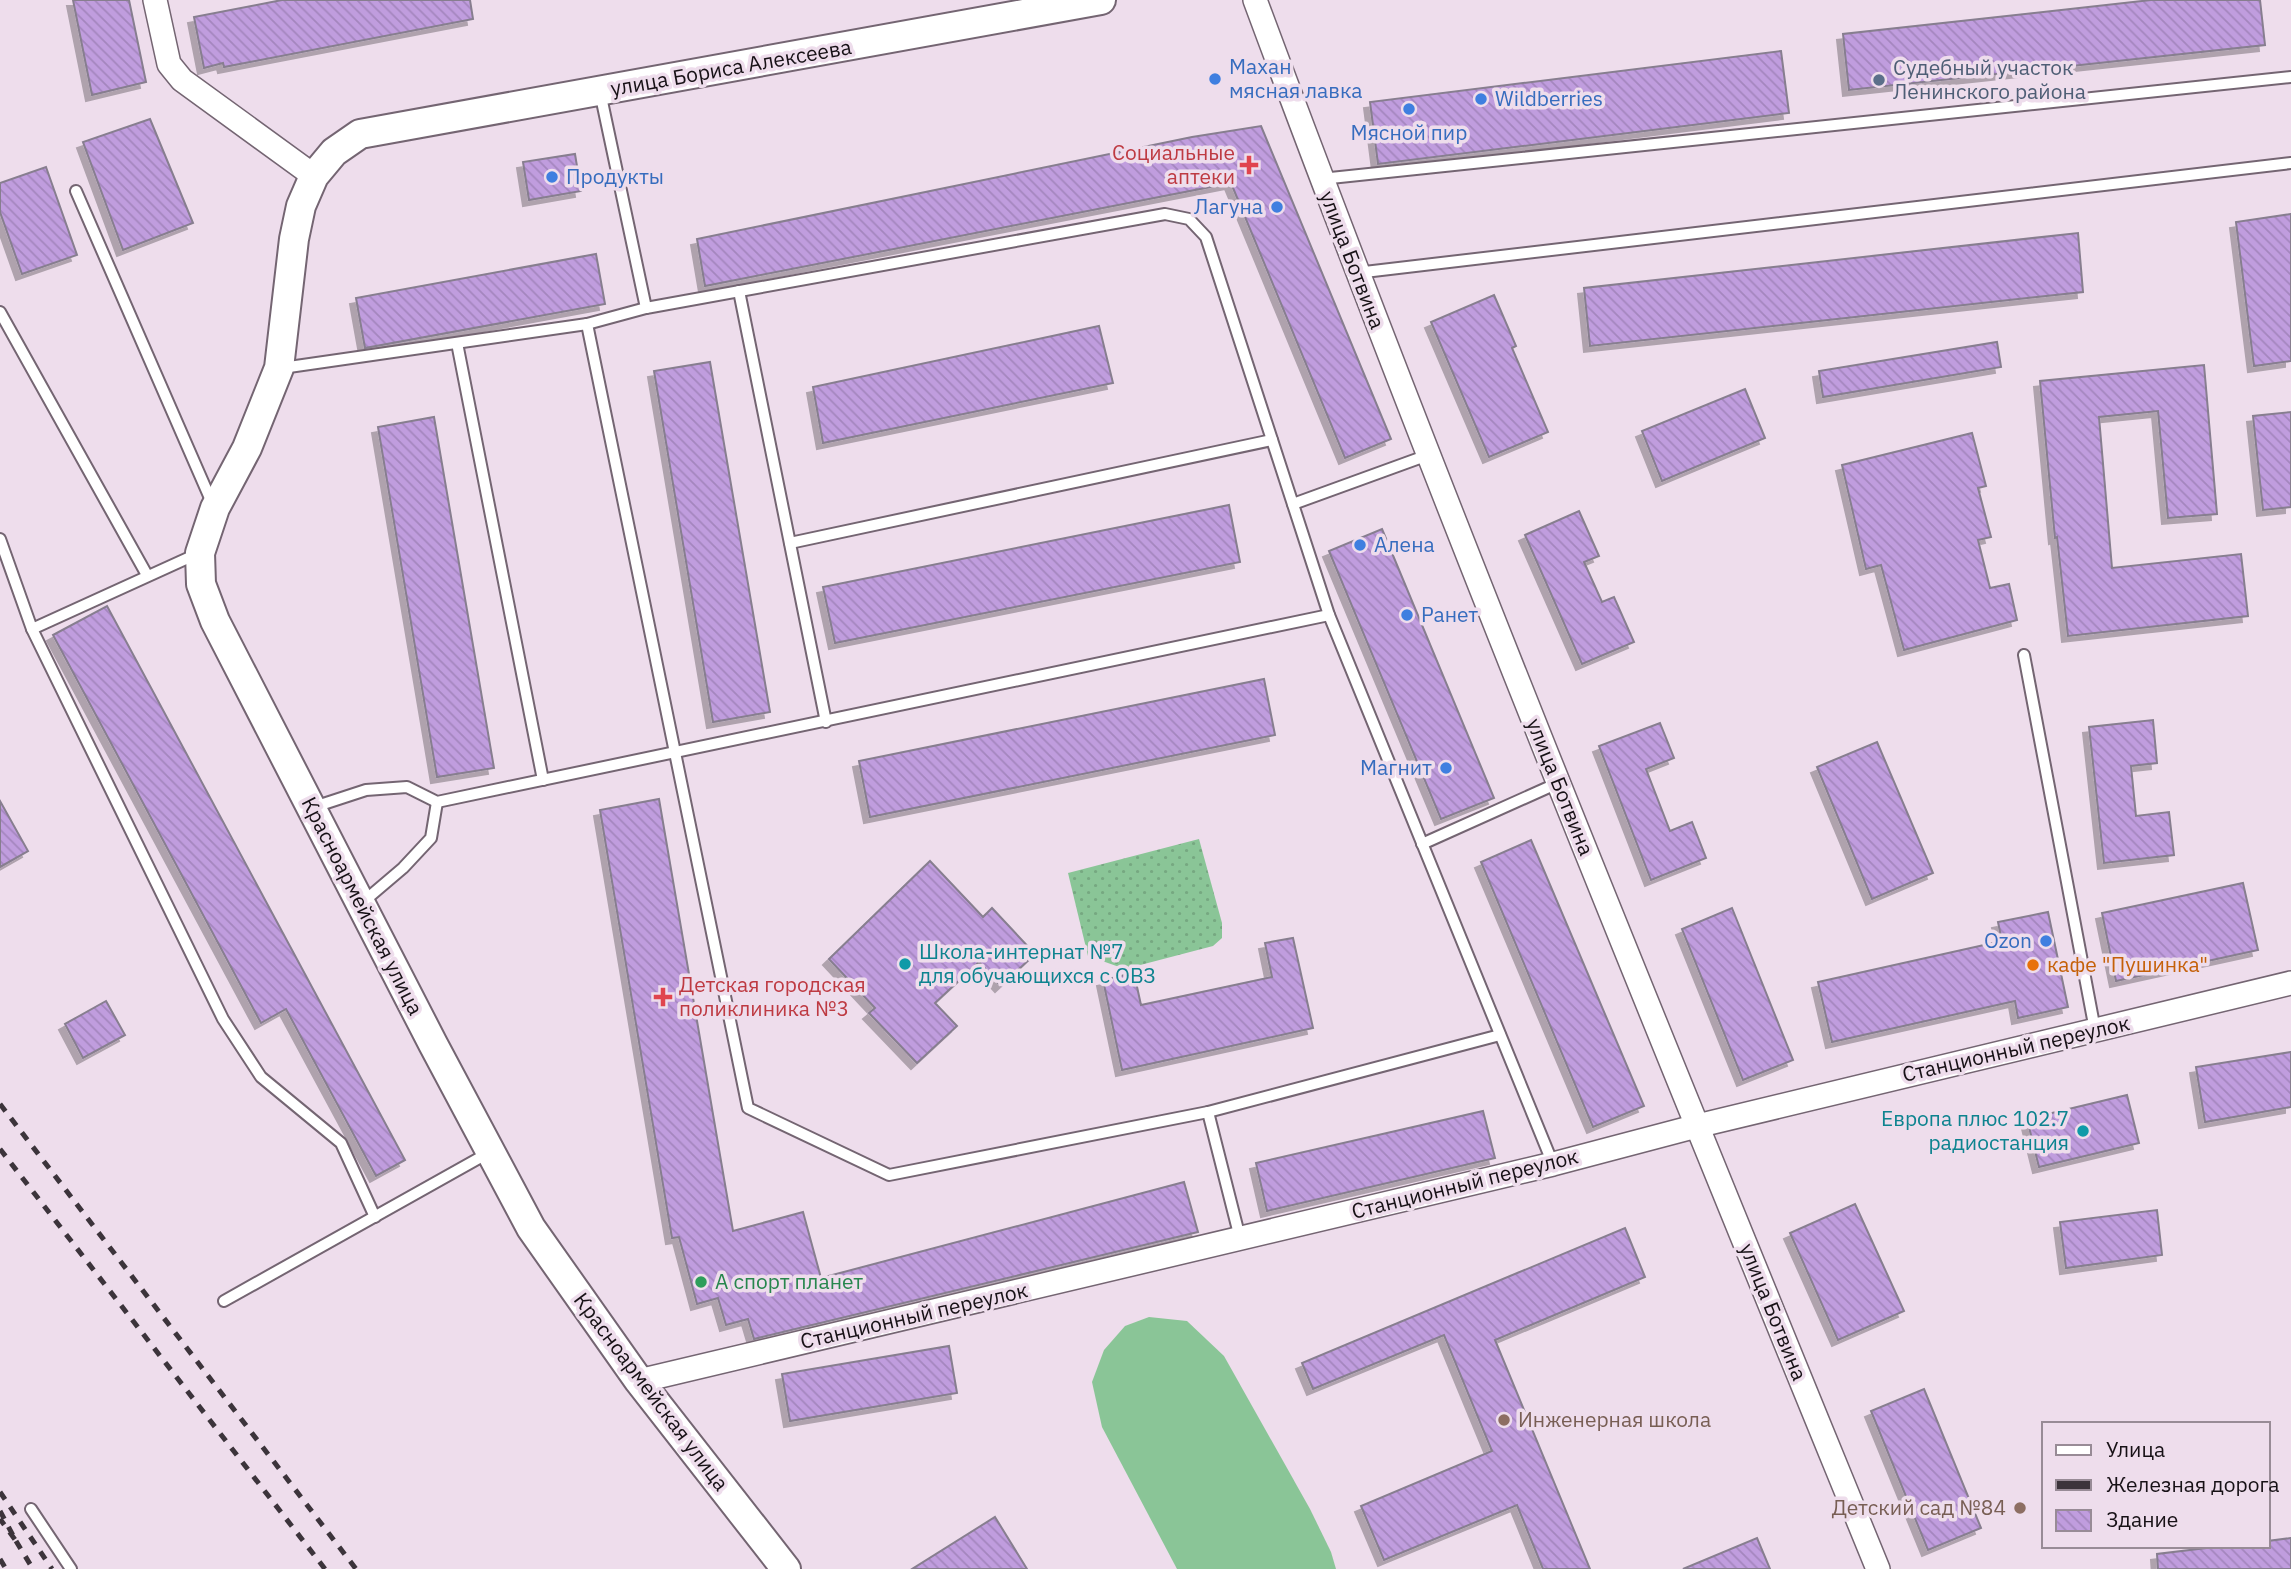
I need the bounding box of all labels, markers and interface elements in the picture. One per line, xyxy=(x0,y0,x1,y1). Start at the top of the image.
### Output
street label: улица Бориса Алексеева xyxy=(608,32,853,102)
place label: Махан мясная лавка xyxy=(1229,52,1363,104)
place label: Судебный участок Ленинского района xyxy=(1893,53,2086,105)
marker: Махан мясная лавка xyxy=(1207,71,1223,87)
marker: Судебный участок Ленинского района xyxy=(1871,72,1887,88)
place label: Wildberries xyxy=(1495,84,1603,112)
marker: Wildberries xyxy=(1473,91,1489,107)
marker: Мясной пир xyxy=(1401,101,1417,117)
place label: Мясной пир xyxy=(1351,118,1467,146)
place label: Социальные аптеки xyxy=(1112,138,1235,190)
marker: Социальные аптеки xyxy=(1241,157,1257,173)
place label: Продукты xyxy=(566,162,664,190)
marker: Продукты xyxy=(544,169,560,185)
street label: улица Ботвина xyxy=(1314,187,1392,333)
place label: Лагуна xyxy=(1194,192,1263,220)
marker: Лагуна xyxy=(1269,199,1285,215)
place label: Алена xyxy=(1374,530,1435,558)
marker: Алена xyxy=(1352,537,1368,553)
place label: Ранет xyxy=(1421,600,1478,628)
marker: Ранет xyxy=(1399,607,1415,623)
street label: улица Ботвина xyxy=(1521,714,1601,859)
place label: Магнит xyxy=(1360,753,1432,781)
marker: Магнит xyxy=(1438,760,1454,776)
street label: Красноармейская улица xyxy=(296,792,430,1019)
place label: Ozon xyxy=(1984,926,2032,954)
marker: Ozon xyxy=(2038,933,2054,949)
place label: Школа-интернат №7 для обучающихся с ОВЗ xyxy=(919,937,1156,989)
place label: кафе "Пушинка" xyxy=(2047,950,2208,978)
marker: Школа-интернат №7 для обучающихся с ОВЗ xyxy=(897,956,913,972)
marker: кафе "Пушинка" xyxy=(2025,957,2041,973)
place label: Детская городская поликлиника №3 xyxy=(679,970,866,1022)
marker: Детская городская поликлиника №3 xyxy=(653,987,673,1007)
street label: Станционный переулок xyxy=(1899,1008,2132,1088)
place label: Европа плюс 102.7 радиостанция xyxy=(1881,1104,2069,1156)
marker: Европа плюс 102.7 радиостанция xyxy=(2075,1123,2091,1139)
street label: Станционный переулок xyxy=(1349,1141,1581,1225)
street label: улица Ботвина xyxy=(1734,1239,1814,1384)
place label: А спорт планет xyxy=(715,1267,863,1295)
marker: А спорт планет xyxy=(693,1274,709,1290)
street label: Станционный переулок xyxy=(797,1275,1030,1355)
street label: Красноармейская улица xyxy=(568,1287,736,1496)
place label: Инженерная школа xyxy=(1518,1405,1711,1433)
marker: Инженерная школа xyxy=(1496,1412,1512,1428)
legend xyxy=(2042,1422,2270,1548)
text: Улица xyxy=(2106,1435,2165,1463)
text: Железная дорога xyxy=(2106,1470,2279,1498)
place label: Детский сад №84 xyxy=(1832,1493,2006,1521)
marker: Детский сад №84 xyxy=(2012,1500,2028,1516)
text: Здание xyxy=(2106,1505,2178,1533)

